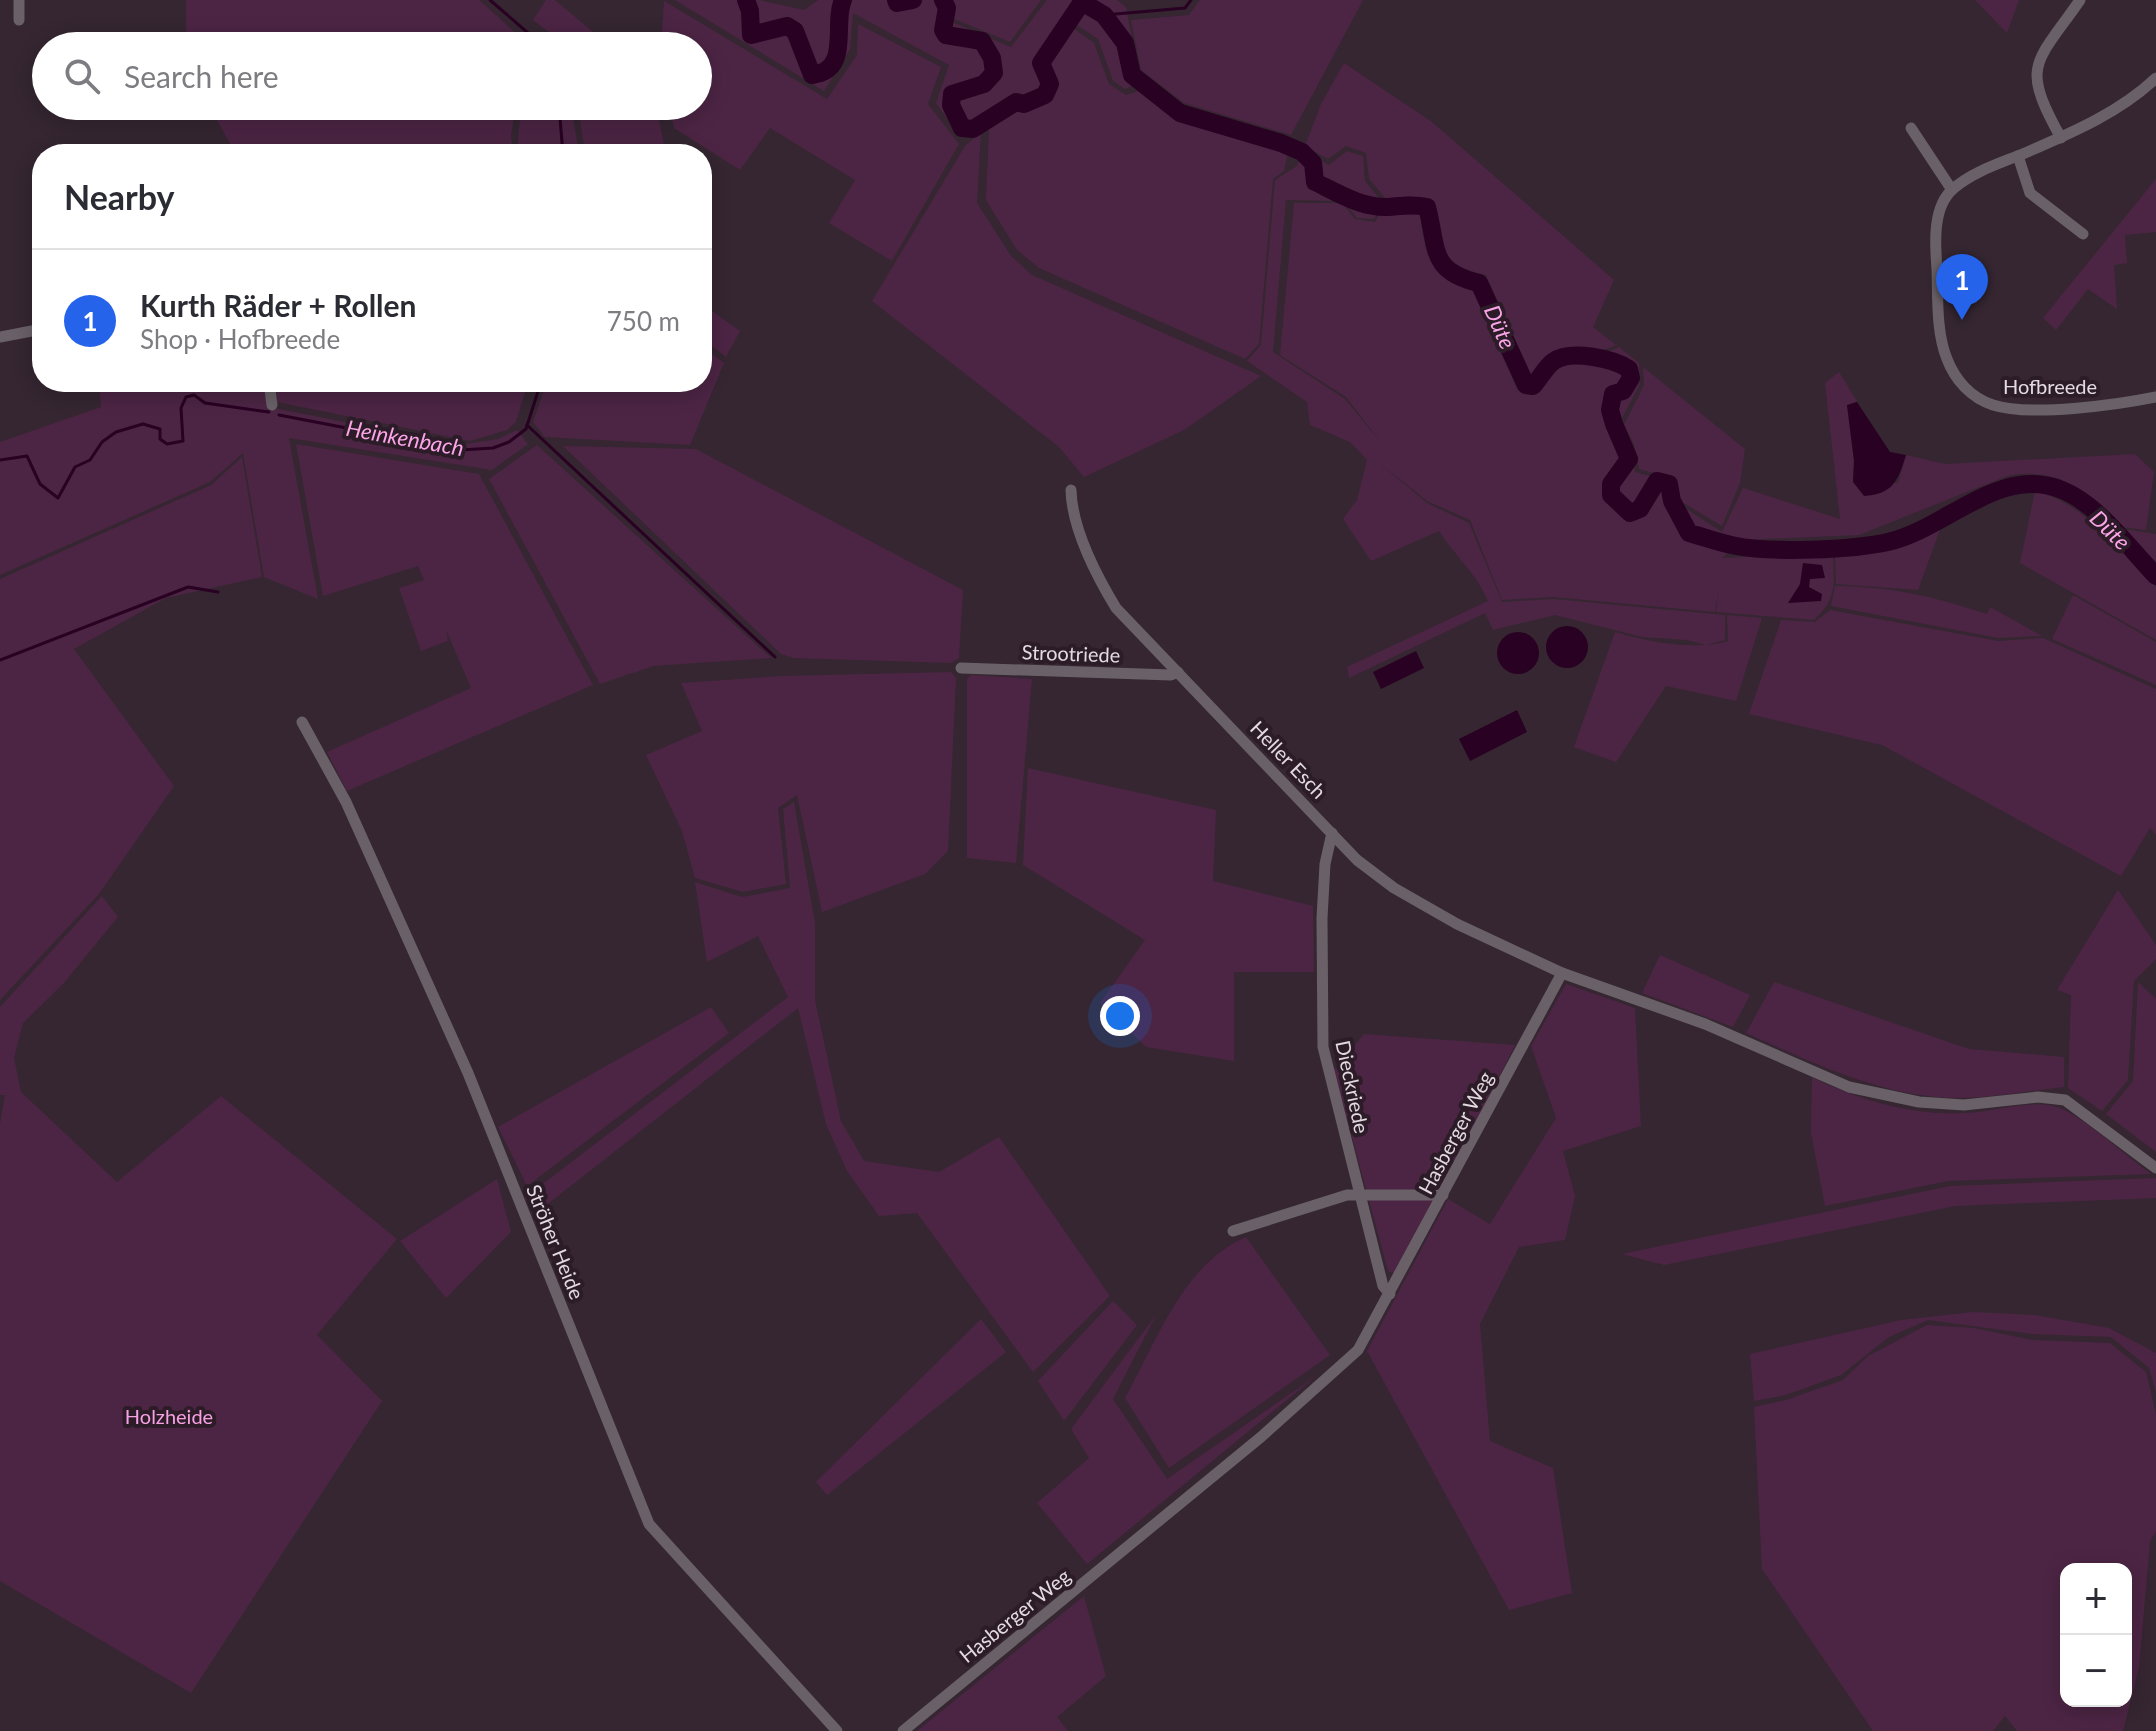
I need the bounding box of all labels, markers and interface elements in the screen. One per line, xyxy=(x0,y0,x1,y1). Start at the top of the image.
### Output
search box xyxy=(32,32,712,120)
icon: search xyxy=(60,54,104,98)
text: Search here xyxy=(124,58,279,94)
text: Nearby xyxy=(64,176,175,217)
pin: 1 xyxy=(1936,254,1988,320)
text: Kurth Räder + Rollen xyxy=(140,287,417,323)
water label: Düte xyxy=(1479,301,1522,353)
text: 1 xyxy=(82,305,98,337)
text: 750 m xyxy=(607,305,680,337)
text: Shop · Hofbreede xyxy=(140,323,340,355)
street label: Hofbreede xyxy=(2003,374,2097,398)
water label: Heinkenbach xyxy=(344,414,466,461)
water label: Düte xyxy=(2085,504,2136,555)
street label: Strootriede xyxy=(1021,639,1121,667)
street label: Heller Esch xyxy=(1246,716,1331,803)
your location xyxy=(1100,996,1140,1036)
street label: Dieckriede xyxy=(1331,1038,1375,1135)
street label: Hasberger Weg xyxy=(1413,1067,1498,1198)
street label: Ströher Heide xyxy=(522,1181,590,1302)
park label: Holzheide xyxy=(125,1404,213,1428)
street label: Hasberger Weg xyxy=(954,1563,1075,1667)
map controls xyxy=(2060,1563,2132,1707)
button: + xyxy=(2060,1563,2132,1635)
button: − xyxy=(2060,1635,2132,1707)

